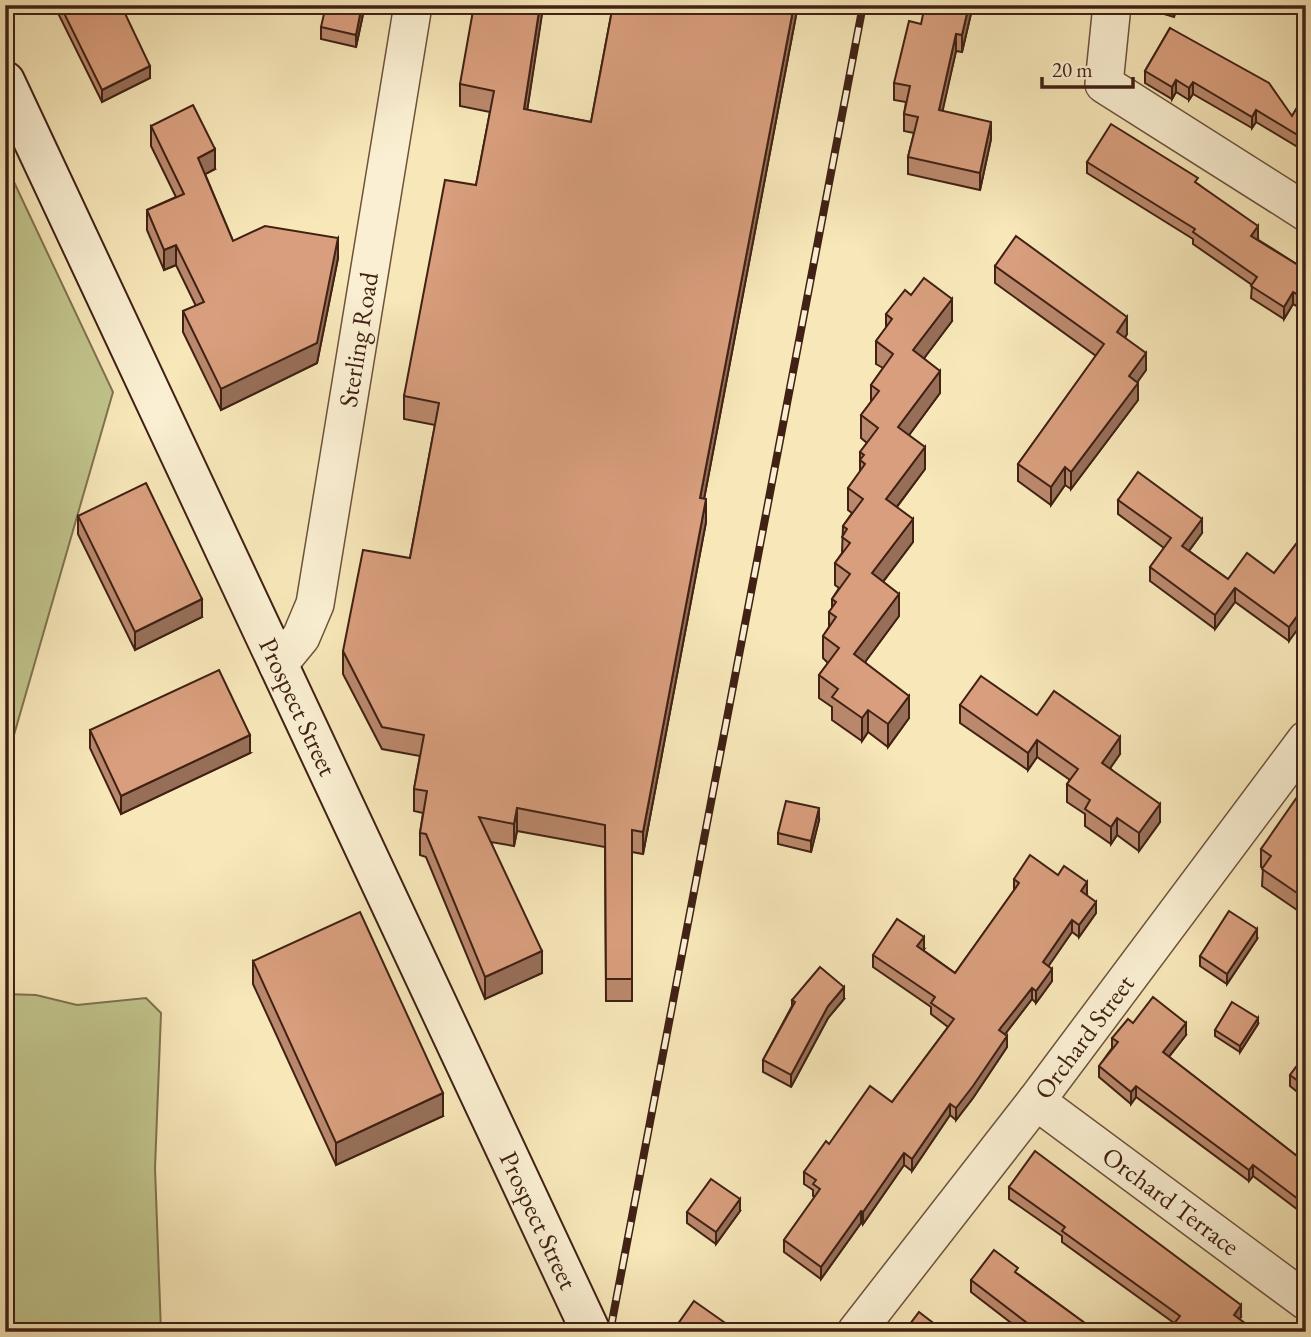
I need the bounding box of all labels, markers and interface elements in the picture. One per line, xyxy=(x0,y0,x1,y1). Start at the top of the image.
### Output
scale bar xyxy=(1042,46,1132,90)
text: 20 m xyxy=(1052,56,1093,83)
street label: Sterling Road xyxy=(330,269,386,410)
street label: Prospect Street xyxy=(251,632,345,781)
street label: Orchard Street xyxy=(1026,968,1142,1106)
street label: Orchard Terrace xyxy=(1095,1139,1246,1263)
street label: Prospect Street xyxy=(492,1146,586,1295)

